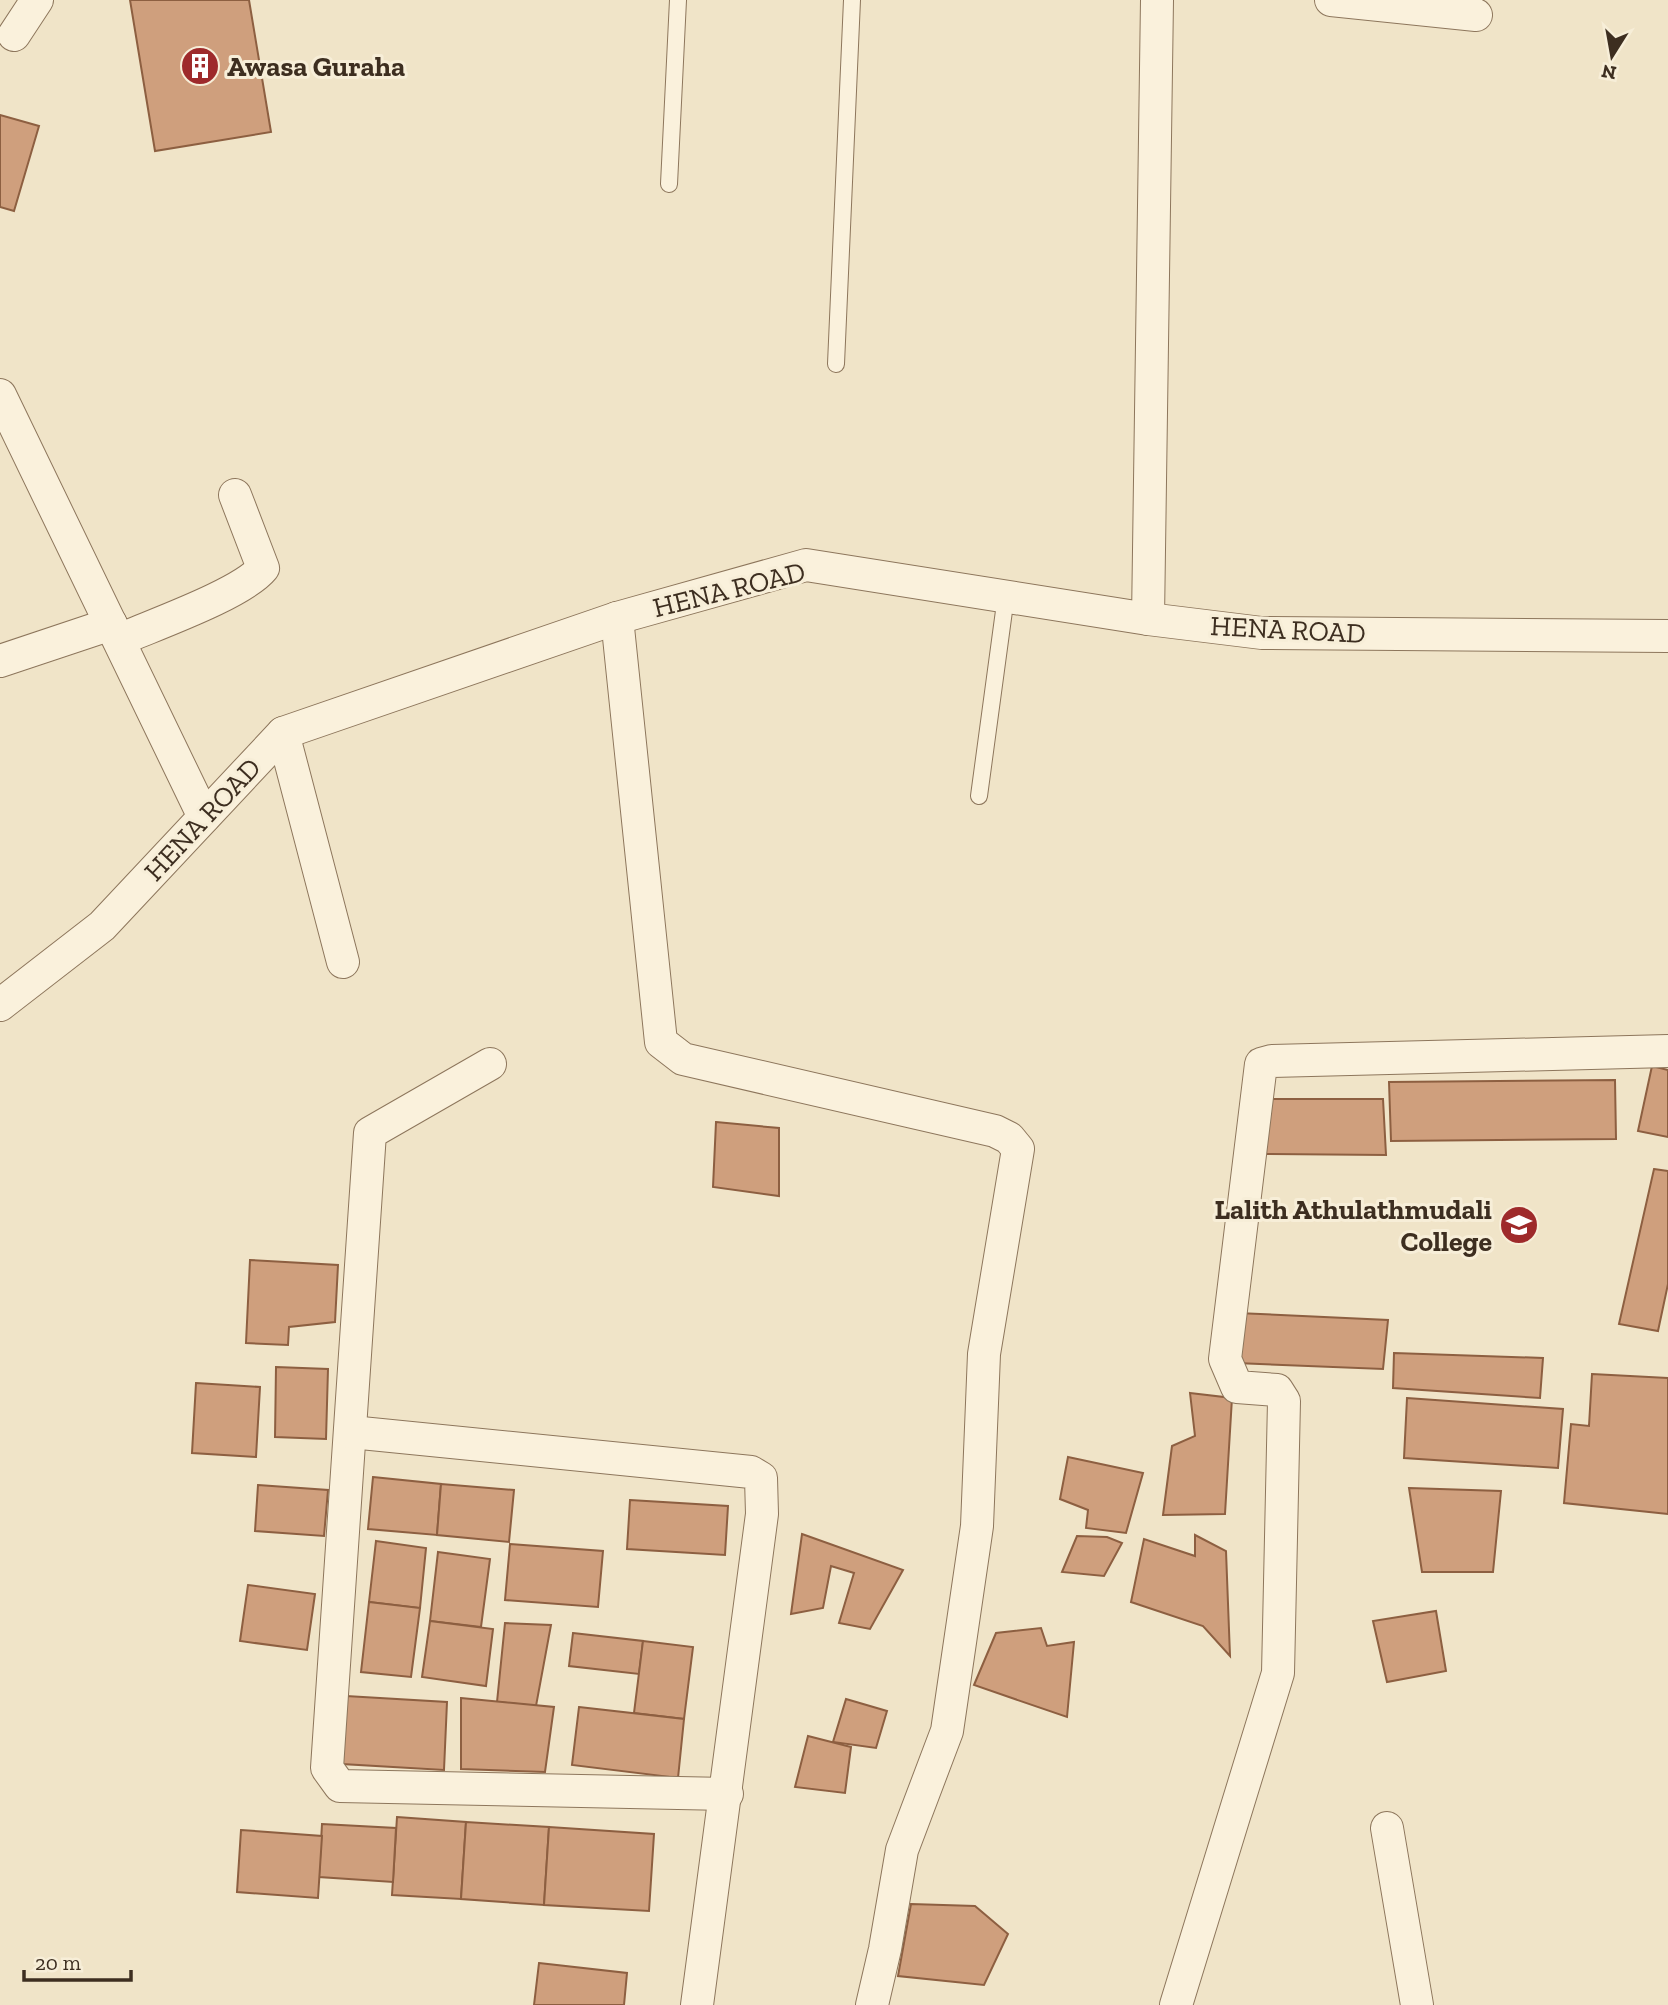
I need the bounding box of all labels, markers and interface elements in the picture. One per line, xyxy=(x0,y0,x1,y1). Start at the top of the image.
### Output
north arrow xyxy=(1577,21,1647,91)
building icon: Awasa Guraha xyxy=(179,45,221,87)
place label: Awasa Guraha xyxy=(227,50,405,83)
text: N xyxy=(1600,60,1618,85)
street label: HENA ROAD xyxy=(650,555,809,624)
street label: HENA ROAD xyxy=(1209,609,1367,650)
street label: HENA ROAD xyxy=(137,751,268,888)
place label: Lalith Athulathmudali College xyxy=(1214,1193,1492,1258)
school or university icon: Lalith Athulathmudali College xyxy=(1498,1204,1540,1246)
scale bar xyxy=(24,1938,131,1982)
text: 20 m xyxy=(35,1950,81,1975)

